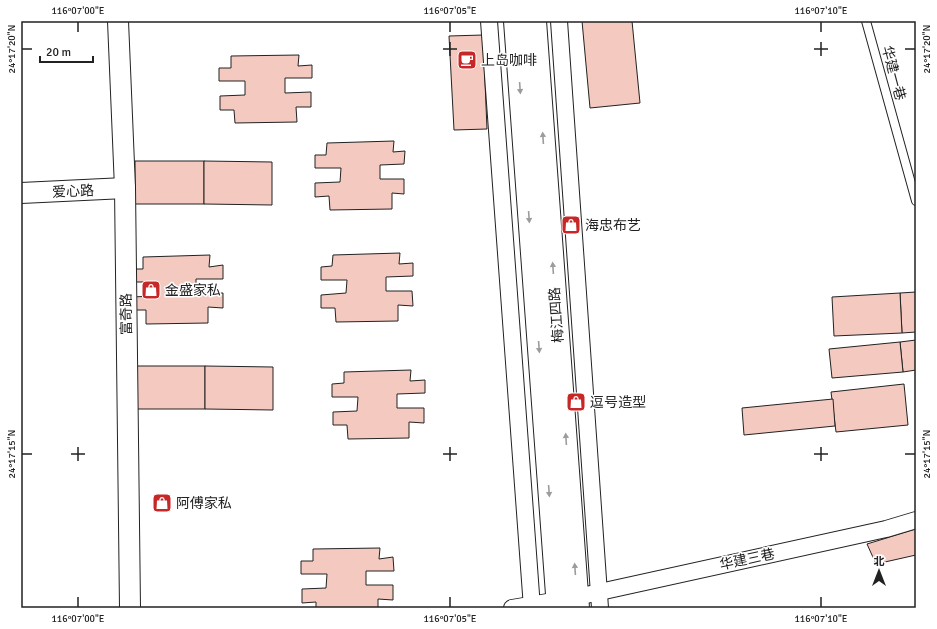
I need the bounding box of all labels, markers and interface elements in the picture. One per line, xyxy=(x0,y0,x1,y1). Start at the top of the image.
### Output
text: 116°07'00"E xyxy=(51,5,105,17)
text: 116°07'05"E xyxy=(423,5,477,17)
text: 116°07'10"E xyxy=(794,5,848,17)
text: 24°17'20"N xyxy=(6,25,18,73)
text: 24°17'20"N xyxy=(921,25,933,73)
scale bar xyxy=(40,38,93,64)
street label: 华建一巷 xyxy=(878,44,909,102)
text: 20 m xyxy=(46,45,71,60)
cafe icon: 上岛咖啡 xyxy=(456,49,478,71)
place label: 上岛咖啡 xyxy=(481,52,537,69)
one-way arrow xyxy=(516,82,523,94)
one-way arrow xyxy=(540,132,547,144)
street label: 爱心路 xyxy=(52,182,94,201)
one-way arrow xyxy=(526,211,533,224)
shop icon: 海忠布艺 xyxy=(560,214,582,236)
place label: 海忠布艺 xyxy=(585,217,641,234)
one-way arrow xyxy=(550,262,557,274)
shop icon: 金盛家私 xyxy=(140,279,162,301)
place label: 金盛家私 xyxy=(165,282,221,299)
street label: 梅江四路 xyxy=(546,286,567,343)
street label: 富奇路 xyxy=(118,293,135,335)
one-way arrow xyxy=(535,341,542,353)
shop icon: 逗号造型 xyxy=(565,391,587,413)
place label: 逗号造型 xyxy=(590,394,646,411)
text: 24°17'15"N xyxy=(6,430,18,478)
text: 24°17'15"N xyxy=(921,430,933,478)
one-way arrow xyxy=(562,433,569,445)
one-way arrow xyxy=(546,485,553,497)
shop icon: 阿傅家私 xyxy=(151,492,173,514)
place label: 阿傅家私 xyxy=(176,495,232,512)
street label: 华建三巷 xyxy=(718,545,776,574)
north arrow xyxy=(859,551,899,591)
text: 北 xyxy=(874,555,885,568)
one-way arrow xyxy=(572,563,579,575)
text: 116°07'00"E xyxy=(51,613,105,625)
text: 116°07'05"E xyxy=(423,613,477,625)
text: 116°07'10"E xyxy=(794,613,848,625)

